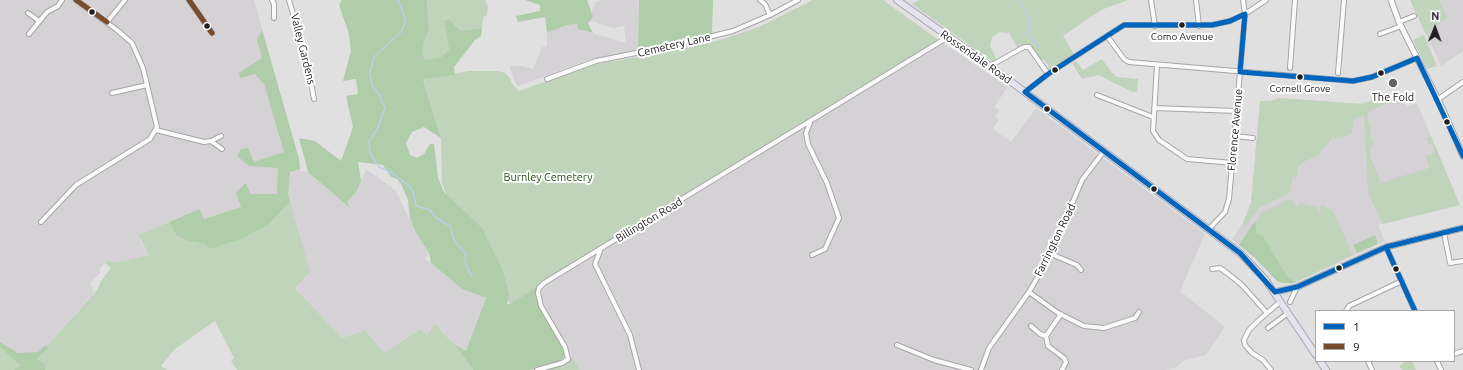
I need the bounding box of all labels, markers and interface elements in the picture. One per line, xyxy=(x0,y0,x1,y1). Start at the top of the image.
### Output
unlabelled marker xyxy=(87,7,97,17)
north arrow xyxy=(1415,8,1455,48)
text: N xyxy=(1431,10,1439,22)
street label: Valley Gardens xyxy=(288,12,318,86)
marker: Como Avenue xyxy=(1177,20,1187,30)
unlabelled marker xyxy=(202,21,212,31)
street label: Rossendale Road xyxy=(938,27,1014,87)
street label: Cemetery Lane xyxy=(636,30,712,60)
place label: Como Avenue xyxy=(1151,31,1213,43)
unlabelled marker xyxy=(1050,65,1060,75)
unlabelled marker xyxy=(1376,68,1386,78)
marker: Cornell Grove xyxy=(1295,72,1305,82)
marker: The Fold xyxy=(1387,77,1399,89)
place label: Cornell Grove xyxy=(1269,83,1331,95)
street label: Florence Avenue xyxy=(1225,88,1245,172)
place label: The Fold xyxy=(1372,90,1414,104)
unlabelled marker xyxy=(1042,104,1052,114)
unlabelled marker xyxy=(1442,117,1452,127)
park label: Burnley Cemetery xyxy=(504,170,592,184)
unlabelled marker xyxy=(1149,184,1159,194)
street label: Billington Road xyxy=(613,195,685,245)
street label: Farrington Road xyxy=(1032,201,1078,279)
unlabelled marker xyxy=(1334,263,1344,273)
unlabelled marker xyxy=(1391,264,1401,274)
legend xyxy=(1315,310,1455,362)
text: 1 xyxy=(1353,320,1360,333)
text: 9 xyxy=(1353,340,1360,353)

